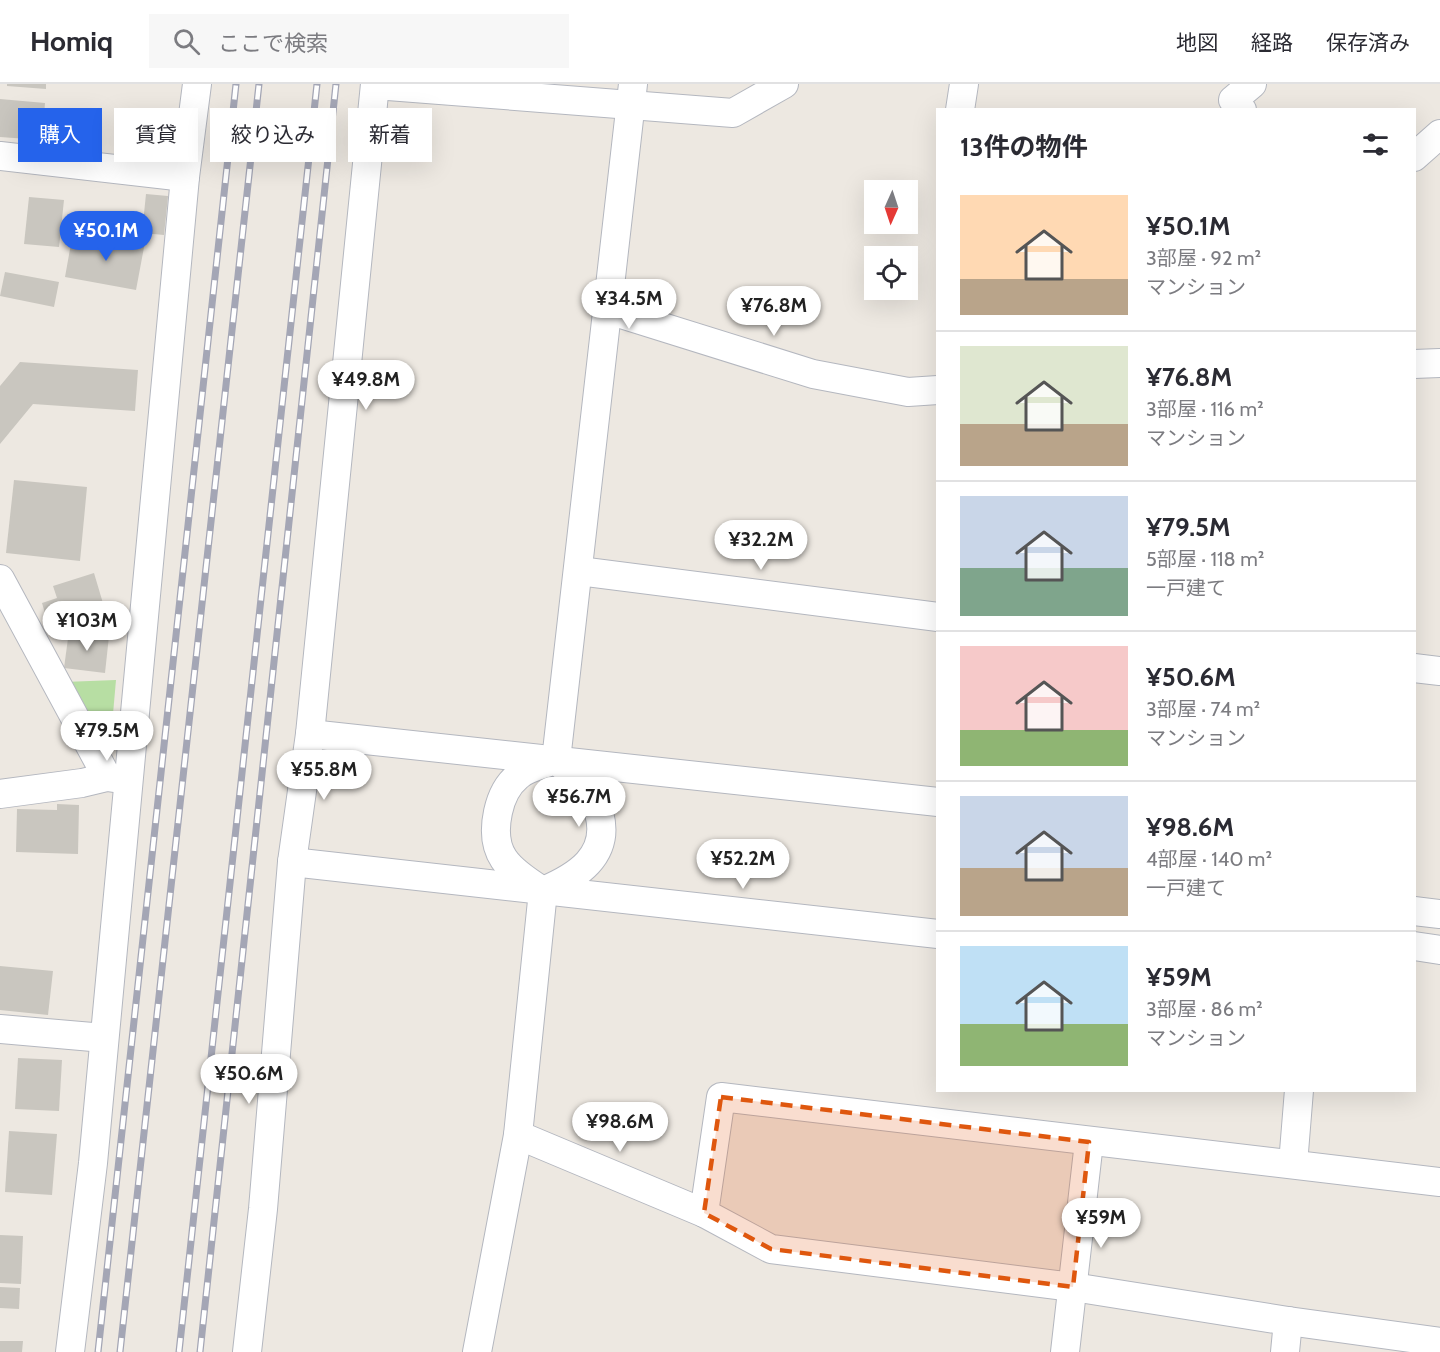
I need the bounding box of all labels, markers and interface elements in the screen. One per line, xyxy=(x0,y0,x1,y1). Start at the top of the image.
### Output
search box xyxy=(149,14,569,68)
text: Homiq xyxy=(30,24,113,58)
icon: search xyxy=(170,25,203,58)
text: ここで検索 xyxy=(218,30,328,57)
text: 地図 xyxy=(1176,30,1218,55)
text: 経路 xyxy=(1251,30,1293,55)
text: 保存済み xyxy=(1326,30,1410,55)
chip: 購入 xyxy=(18,108,102,162)
chip: 賃貸 xyxy=(114,108,198,162)
chip: 絞り込み xyxy=(210,108,336,162)
chip: 新着 xyxy=(348,108,432,162)
icon: filters xyxy=(1359,128,1392,161)
text: 13件の物件 xyxy=(960,131,1088,163)
north arrow xyxy=(864,180,918,234)
map controls xyxy=(864,180,918,300)
text: ¥50.1M xyxy=(1146,210,1230,242)
pin: ¥50.1M xyxy=(57,211,155,262)
text: ¥50.1M xyxy=(74,218,138,242)
icon: home xyxy=(1008,219,1080,291)
button: locate xyxy=(864,246,918,300)
text: 3部屋 · 92 m² xyxy=(1146,246,1261,270)
text: マンション xyxy=(1146,275,1246,299)
pin: ¥34.5M xyxy=(580,279,678,330)
text: ¥34.5M xyxy=(595,286,663,310)
pin: ¥76.8M xyxy=(725,286,823,337)
text: ¥76.8M xyxy=(741,293,807,317)
pin: ¥49.8M xyxy=(317,360,415,411)
text: ¥76.8M xyxy=(1146,361,1232,393)
text: ¥49.8M xyxy=(332,367,400,391)
icon: home xyxy=(1008,370,1080,442)
text: 3部屋 · 116 m² xyxy=(1146,397,1264,421)
text: マンション xyxy=(1146,426,1246,450)
text: ¥79.5M xyxy=(1146,511,1231,543)
pin: ¥32.2M xyxy=(712,520,810,571)
icon: home xyxy=(1008,520,1080,592)
text: ¥32.2M xyxy=(728,527,794,551)
text: 5部屋 · 118 m² xyxy=(1146,547,1264,571)
text: 一戸建て xyxy=(1146,576,1226,600)
pin: ¥103M xyxy=(45,601,129,652)
text: ¥103M xyxy=(56,608,118,632)
text: ¥50.6M xyxy=(1146,661,1236,693)
icon: home xyxy=(1008,670,1080,742)
text: 3部屋 · 74 m² xyxy=(1146,697,1260,721)
pin: ¥79.5M xyxy=(58,711,156,762)
text: ¥79.5M xyxy=(74,718,140,742)
text: マンション xyxy=(1146,726,1246,750)
pin: ¥55.8M xyxy=(275,750,373,801)
text: ¥55.8M xyxy=(291,757,357,781)
pin: ¥56.7M xyxy=(530,777,628,828)
text: ¥56.7M xyxy=(547,784,611,808)
text: ¥98.6M xyxy=(1146,811,1234,843)
icon: home xyxy=(1008,820,1080,892)
pin: ¥52.2M xyxy=(694,839,792,890)
text: ¥52.2M xyxy=(710,846,776,870)
text: 4部屋 · 140 m² xyxy=(1146,847,1272,871)
text: 一戸建て xyxy=(1146,876,1226,900)
text: ¥59M xyxy=(1146,961,1212,993)
icon: home xyxy=(1008,970,1080,1042)
text: 3部屋 · 86 m² xyxy=(1146,997,1263,1021)
text: マンション xyxy=(1146,1026,1246,1050)
pin: ¥50.6M xyxy=(200,1054,298,1105)
text: ¥50.6M xyxy=(214,1061,284,1085)
pin: ¥98.6M xyxy=(571,1102,669,1153)
text: ¥98.6M xyxy=(586,1109,654,1133)
pin: ¥59M xyxy=(1065,1198,1137,1249)
text: ¥59M xyxy=(1076,1205,1126,1229)

